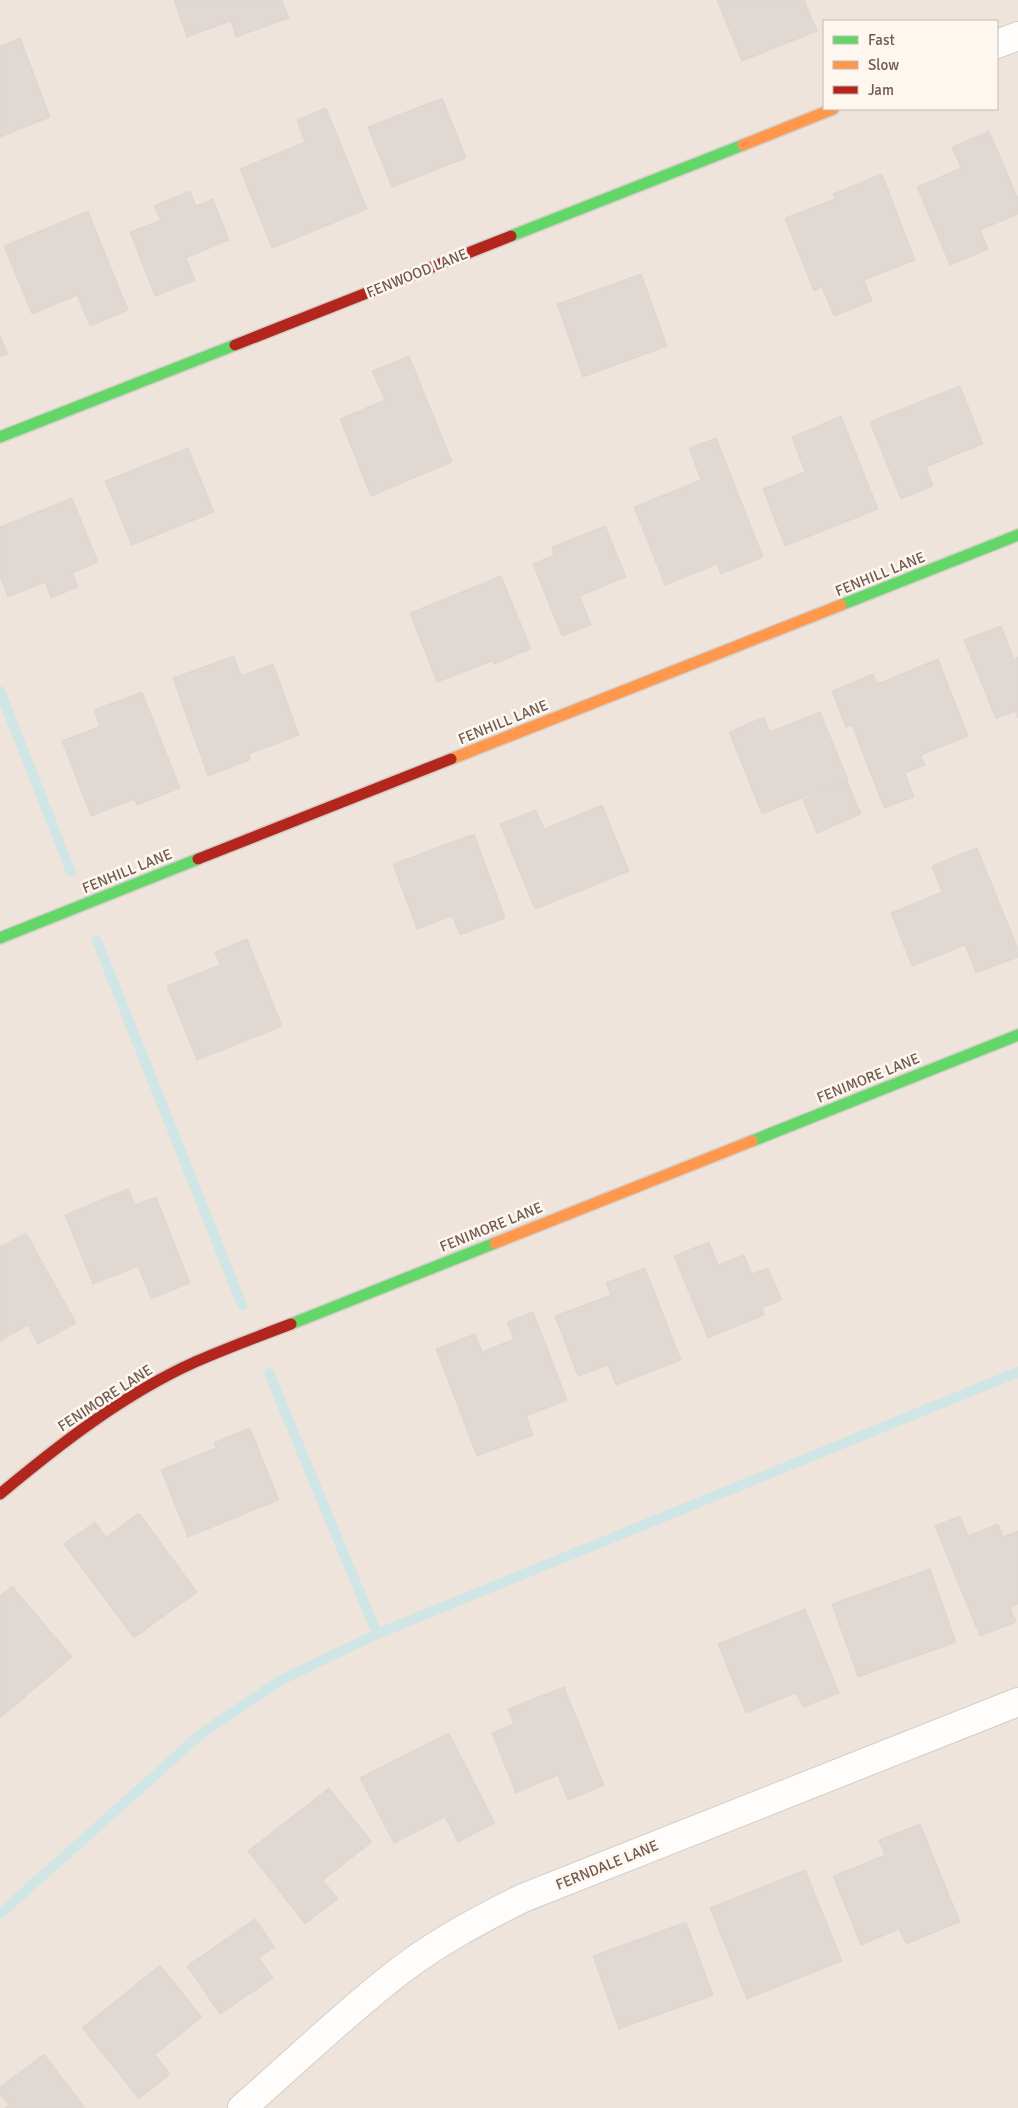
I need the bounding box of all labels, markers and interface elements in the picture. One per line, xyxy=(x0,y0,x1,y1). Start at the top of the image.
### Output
legend xyxy=(823,20,998,110)
text: Fast xyxy=(868,31,895,49)
text: Slow xyxy=(868,56,899,74)
text: Jam xyxy=(868,81,894,99)
street label: FENWOOD LANE xyxy=(364,245,470,301)
street label: FENHILL LANE xyxy=(832,548,928,600)
street label: FENHILL LANE xyxy=(455,696,551,748)
street label: FENHILL LANE xyxy=(79,845,175,897)
street label: FENIMORE LANE xyxy=(814,1049,922,1107)
street label: FENIMORE LANE xyxy=(437,1198,545,1256)
street label: FENIMORE LANE xyxy=(54,1361,156,1435)
street label: FERNDALE LANE xyxy=(553,1836,661,1894)

